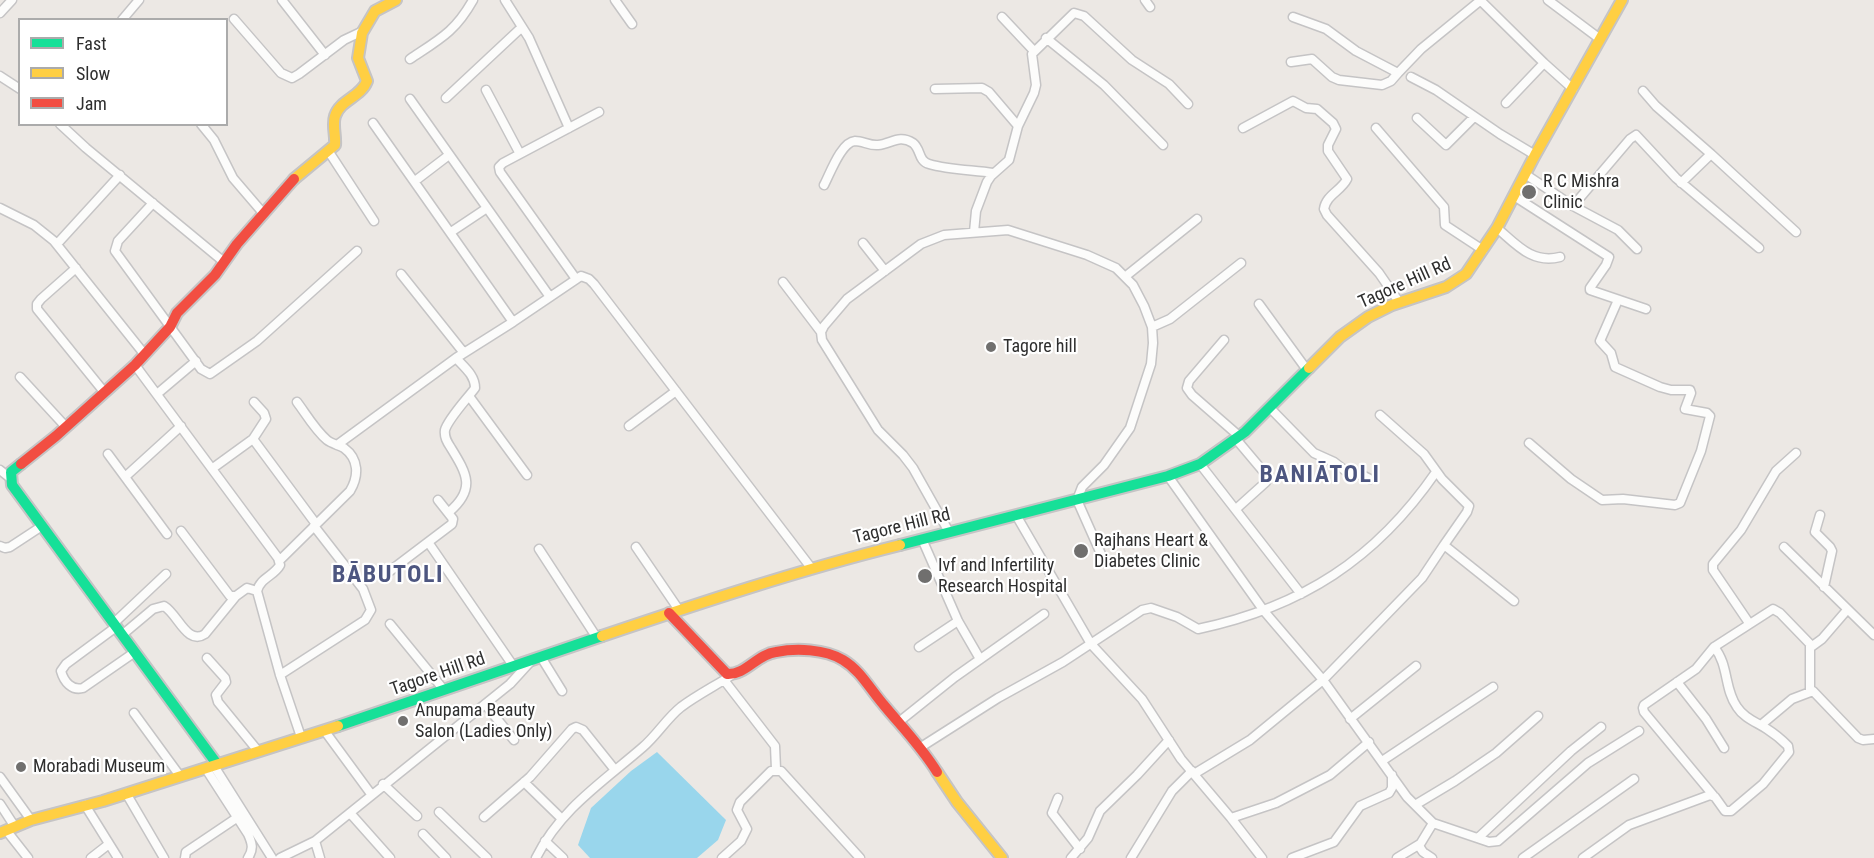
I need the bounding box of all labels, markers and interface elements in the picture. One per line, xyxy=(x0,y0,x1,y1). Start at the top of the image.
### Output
legend xyxy=(18,18,228,126)
text: Fast xyxy=(76,33,107,54)
text: Slow xyxy=(76,63,110,84)
text: Jam xyxy=(76,93,107,114)
place label: R C Mishra Clinic xyxy=(1543,171,1619,213)
marker: R C Mishra Clinic xyxy=(1520,183,1538,201)
street label: Tagore Hill Rd xyxy=(1355,254,1455,314)
place label: Tagore hill xyxy=(1003,336,1077,358)
marker: Tagore hill xyxy=(984,340,998,354)
district label: BANIĀTOLI xyxy=(1260,462,1380,490)
street label: Tagore Hill Rd xyxy=(851,505,953,549)
place label: Rajhans Heart & Diabetes Clinic xyxy=(1094,530,1208,572)
marker: Rajhans Heart & Diabetes Clinic xyxy=(1072,542,1090,560)
place label: Ivf and Infertility Research Hospital xyxy=(938,555,1067,598)
district label: BĀBUTOLI xyxy=(332,562,444,590)
marker: Ivf and Infertility Research Hospital xyxy=(916,567,934,585)
street label: Tagore Hill Rd xyxy=(388,649,488,701)
place label: Anupama Beauty Salon (Ladies Only) xyxy=(415,700,553,742)
marker: Anupama Beauty Salon (Ladies Only) xyxy=(396,714,410,728)
place label: Morabadi Museum xyxy=(33,756,165,778)
marker: Morabadi Museum xyxy=(14,760,28,774)

